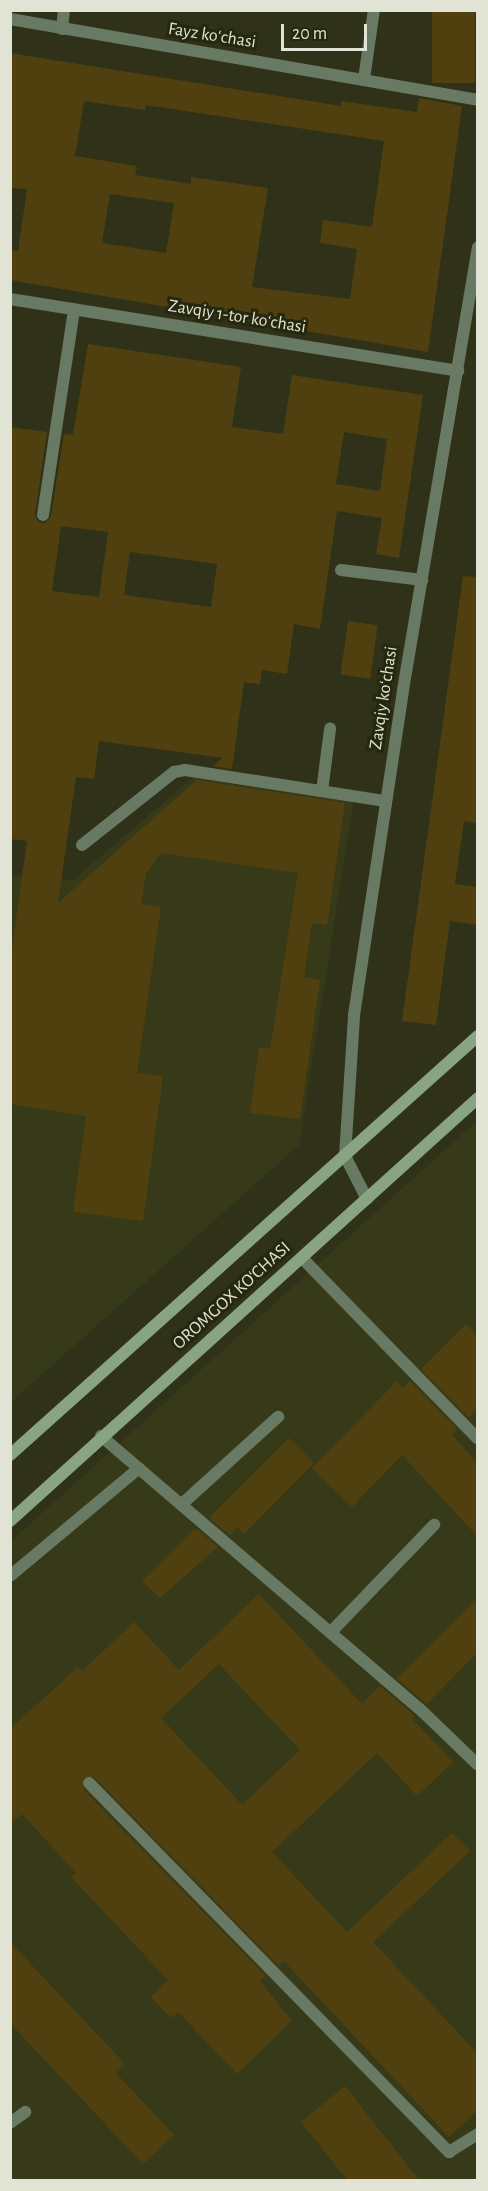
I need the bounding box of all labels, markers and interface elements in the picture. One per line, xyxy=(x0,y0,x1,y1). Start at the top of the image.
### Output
scale bar xyxy=(284,12,370,50)
street label: Fayz koʻchasi xyxy=(166,18,258,54)
text: 20 m xyxy=(292,25,327,43)
street label: Zavqiy 1-tor koʻchasi xyxy=(167,295,307,339)
street label: Zavqiy koʻchasi xyxy=(365,645,403,751)
street label: OROMGOX KO‘CHASI xyxy=(169,1237,295,1355)

